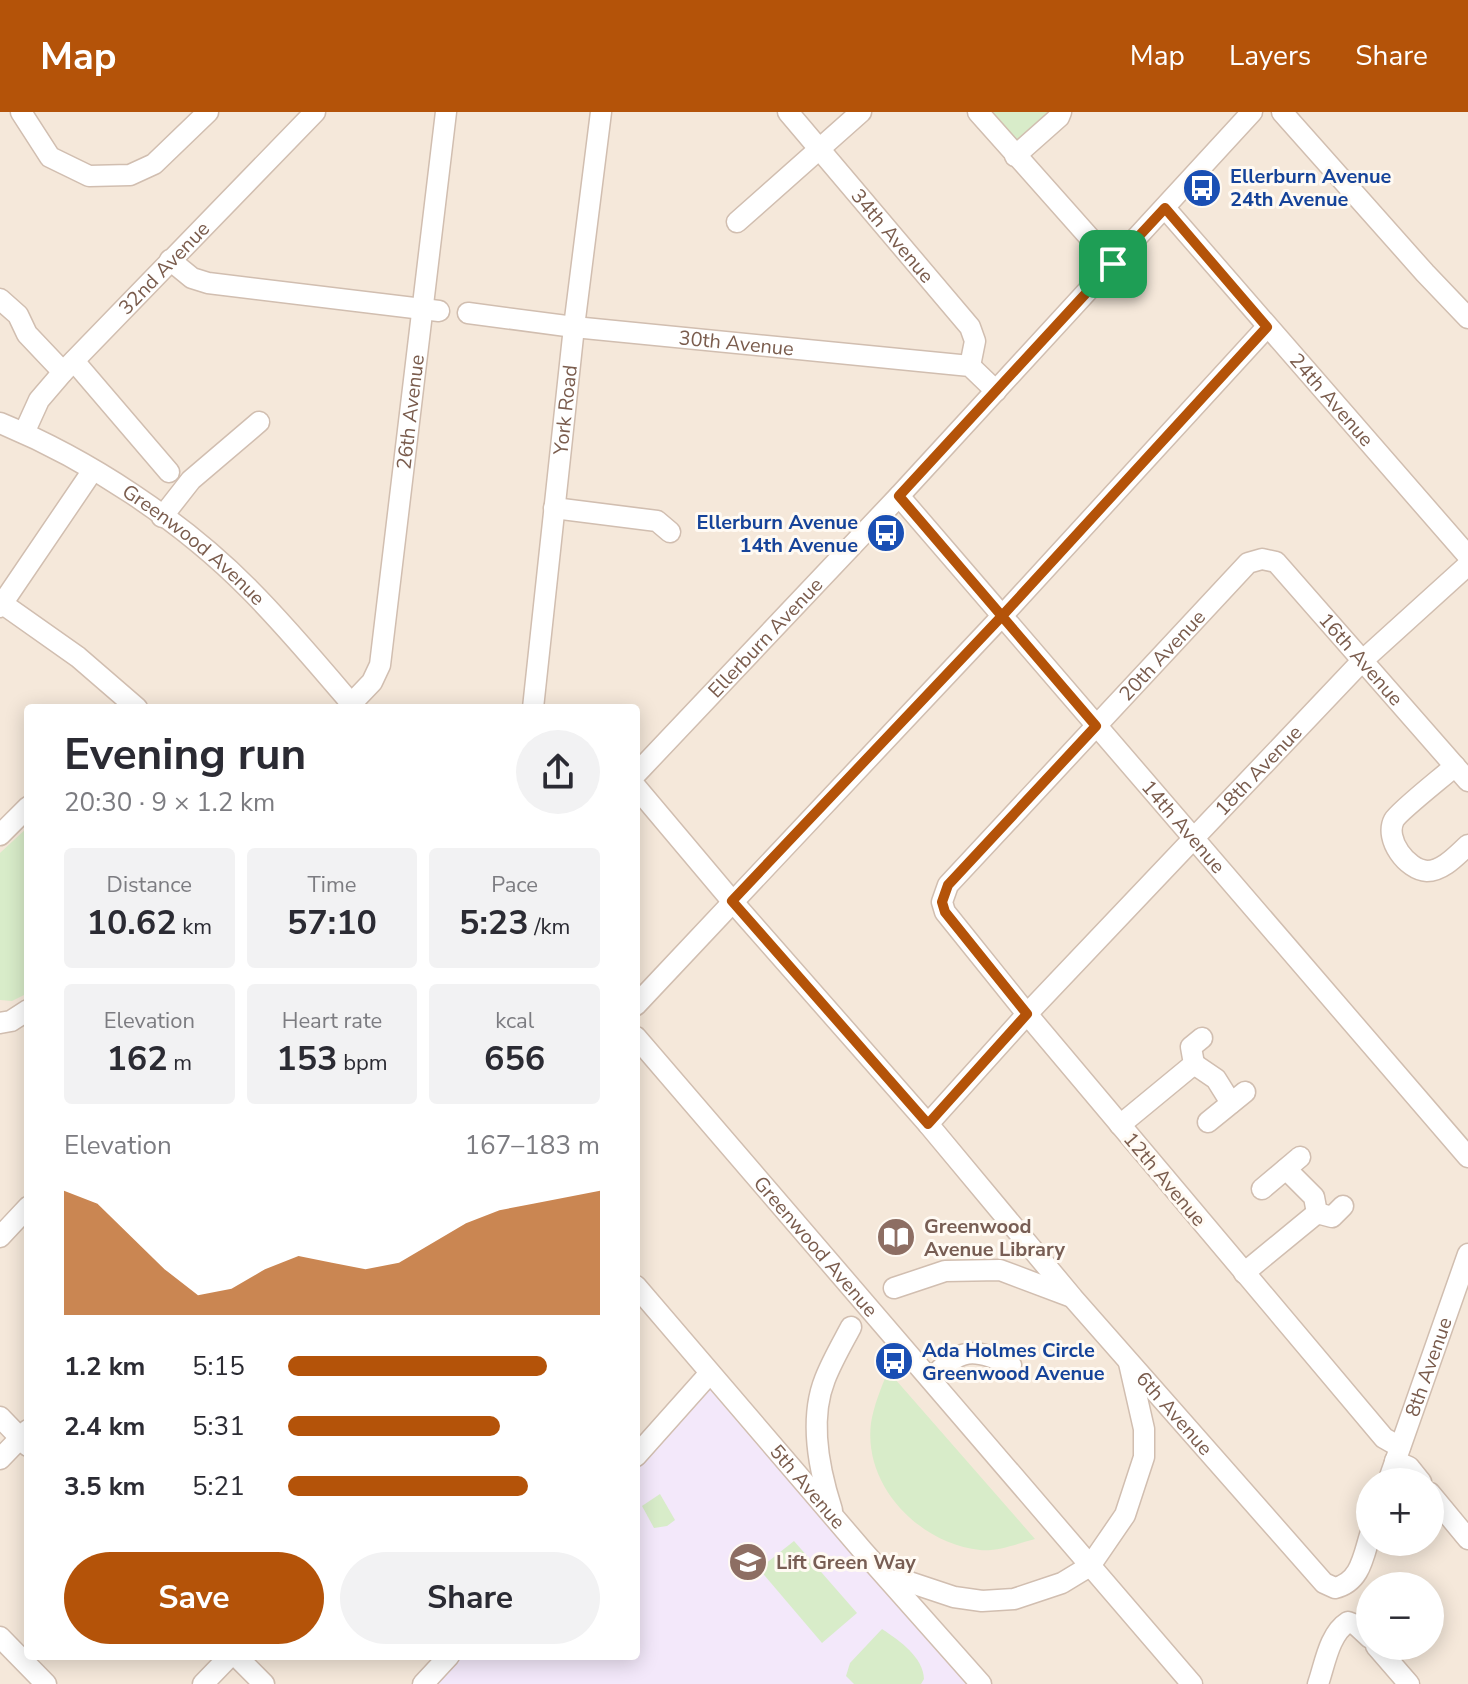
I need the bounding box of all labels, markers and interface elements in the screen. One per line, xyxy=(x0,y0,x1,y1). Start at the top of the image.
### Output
text: Map xyxy=(40,31,117,82)
text: Map xyxy=(1130,37,1185,75)
text: Layers xyxy=(1229,37,1311,75)
text: Share xyxy=(1355,37,1428,75)
place label: Ellerburn Avenue 24th Avenue xyxy=(1230,163,1392,213)
bus stop icon: Ellerburn Avenue 24th Avenue xyxy=(1181,167,1223,209)
street label: 34th Avenue xyxy=(845,183,940,289)
street label: 32nd Avenue xyxy=(113,216,216,321)
pin xyxy=(1079,230,1147,298)
icon: arrive xyxy=(1091,242,1135,286)
street label: 30th Avenue xyxy=(677,324,795,363)
street label: 24th Avenue xyxy=(1283,347,1380,452)
street label: 26th Avenue xyxy=(390,353,431,471)
street label: York Road xyxy=(547,363,584,457)
street label: Greenwood Avenue xyxy=(117,478,271,611)
place label: Ellerburn Avenue 14th Avenue xyxy=(697,509,858,559)
bus stop icon: Ellerburn Avenue 14th Avenue xyxy=(865,512,907,554)
street label: Ellerburn Avenue xyxy=(702,572,829,704)
street label: 20th Avenue xyxy=(1113,604,1212,707)
street label: 16th Avenue xyxy=(1312,607,1409,712)
street label: 18th Avenue xyxy=(1209,719,1308,822)
text: Evening run xyxy=(64,725,306,785)
button: share xyxy=(516,730,600,814)
street label: 14th Avenue xyxy=(1135,774,1231,879)
text: 20:30 · 9 × 1.2 km xyxy=(64,785,275,820)
text: Distance xyxy=(107,870,192,900)
text: Time xyxy=(308,870,356,900)
text: Pace xyxy=(491,870,538,900)
text: 10.62 xyxy=(87,900,177,946)
text: 57:10 xyxy=(287,900,377,946)
text: 5:23 xyxy=(459,900,529,946)
text: km xyxy=(177,912,212,942)
text: /km xyxy=(529,912,570,942)
text: Elevation xyxy=(104,1006,195,1036)
text: Heart rate xyxy=(282,1006,382,1036)
text: kcal xyxy=(495,1006,534,1036)
text: 162 xyxy=(106,1036,168,1082)
text: 153 xyxy=(276,1036,338,1082)
text: 656 xyxy=(484,1036,545,1082)
text: m xyxy=(168,1048,192,1078)
text: bpm xyxy=(338,1048,388,1078)
street label: 12th Avenue xyxy=(1117,1126,1212,1232)
text: Elevation xyxy=(64,1128,172,1163)
text: 167–183 m xyxy=(464,1128,600,1163)
street label: Greenwood Avenue xyxy=(747,1170,884,1323)
place label: Greenwood Avenue Library xyxy=(924,1213,1065,1263)
library icon: Greenwood Avenue Library xyxy=(875,1216,917,1258)
street label: 8th Avenue xyxy=(1399,1314,1459,1420)
place label: Ada Holmes Circle Greenwood Avenue xyxy=(922,1337,1105,1387)
bus stop icon: Ada Holmes Circle Greenwood Avenue xyxy=(873,1340,915,1382)
text: 1.2 km xyxy=(64,1349,145,1384)
text: 5:15 xyxy=(192,1349,245,1384)
street label: 6th Avenue xyxy=(1130,1366,1219,1461)
text: 2.4 km xyxy=(64,1409,145,1444)
text: 5:31 xyxy=(192,1409,245,1444)
street label: 5th Avenue xyxy=(763,1439,851,1535)
map controls xyxy=(1356,1468,1444,1660)
button: + xyxy=(1356,1468,1444,1556)
text: 3.5 km xyxy=(64,1469,145,1504)
text: 5:21 xyxy=(192,1469,245,1504)
school or university icon: Lift Green Way xyxy=(727,1541,769,1583)
place label: Lift Green Way xyxy=(776,1549,916,1576)
button: Save xyxy=(64,1552,324,1644)
button: Share xyxy=(340,1552,600,1644)
button: − xyxy=(1356,1572,1444,1660)

